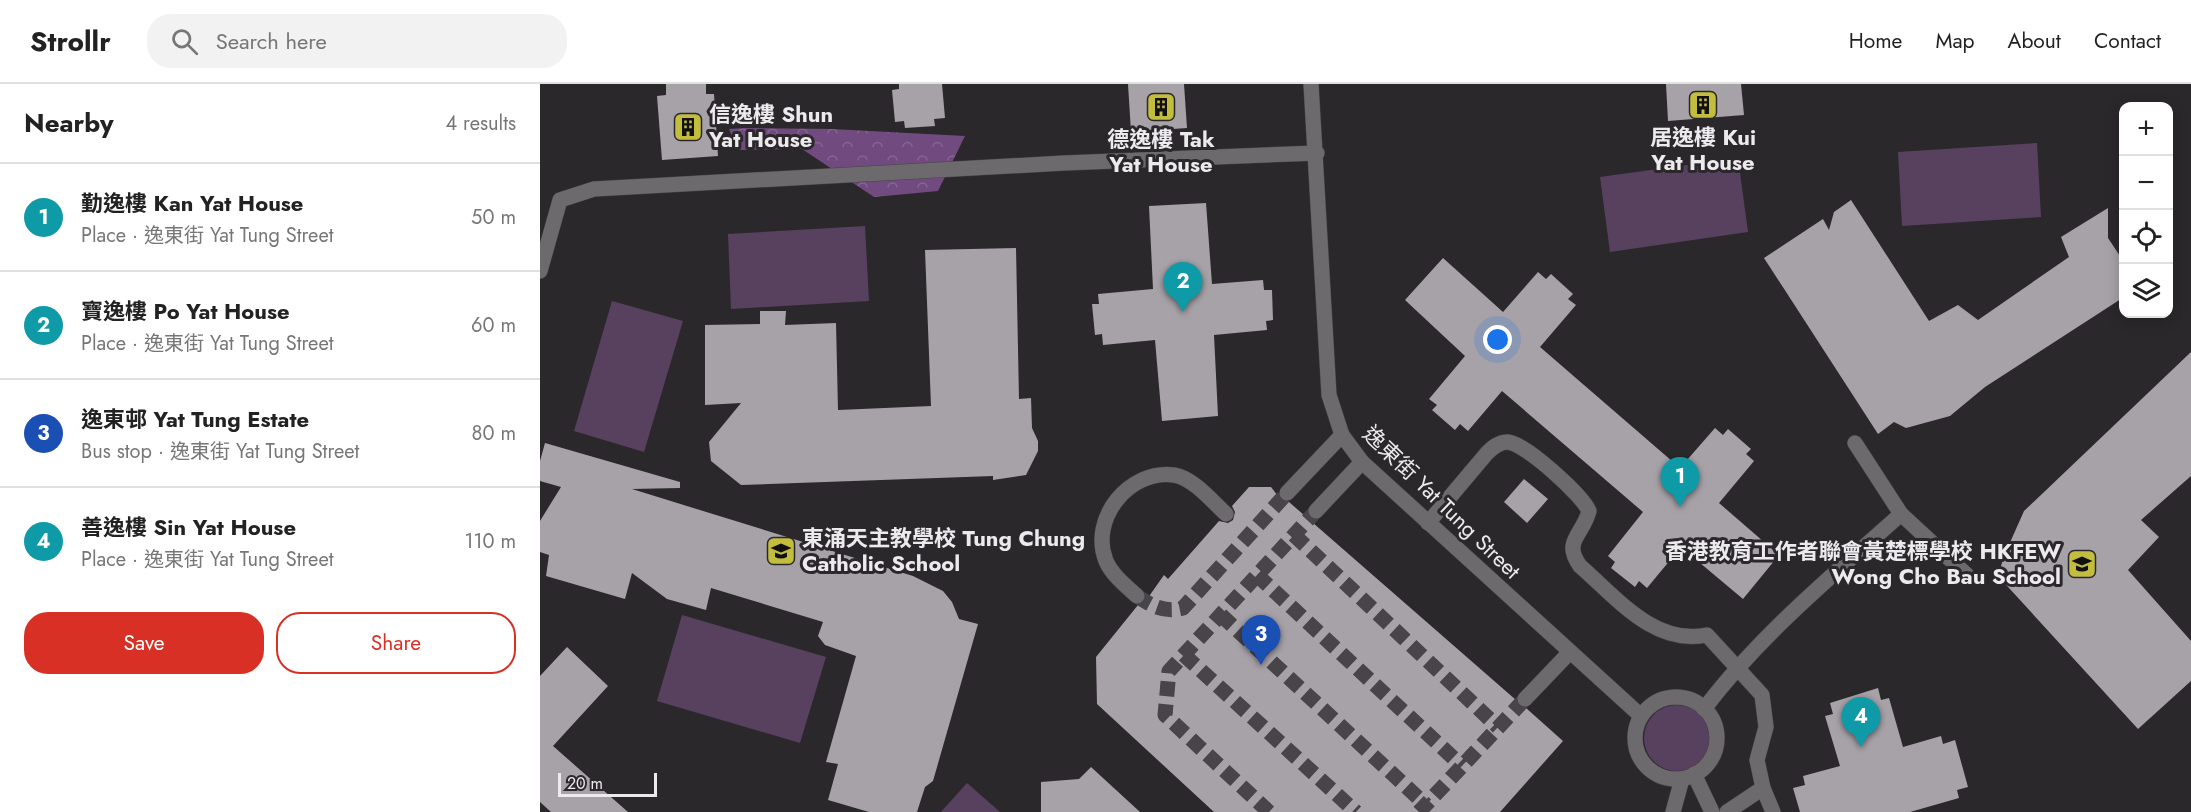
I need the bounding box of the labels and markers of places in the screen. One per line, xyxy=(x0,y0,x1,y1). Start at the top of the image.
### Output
building icon: 居逸樓 Kui Yat House xyxy=(1687,89,1719,121)
building icon: 德逸樓 Tak Yat House xyxy=(1145,91,1177,123)
place label: 信逸樓 Shun Yat House xyxy=(708,98,833,155)
building icon: 信逸樓 Shun Yat House xyxy=(672,111,704,143)
place label: 居逸樓 Kui Yat House xyxy=(1650,121,1756,178)
place label: 德逸樓 Tak Yat House xyxy=(1107,123,1215,180)
pin: 2 xyxy=(1164,262,1202,312)
pin: 1 xyxy=(1660,458,1700,507)
place label: 東涌天主教學校 Tung Chung Catholic School xyxy=(802,522,1085,579)
school or university icon: 東涌天主教學校 Tung Chung Catholic School xyxy=(765,535,797,567)
place label: 香港教育工作者聯會黃楚標學校 HKFEW Wong Cho Bau School xyxy=(1665,535,2062,592)
school or university icon: 香港教育工作者聯會黃楚標學校 HKFEW Wong Cho Bau School xyxy=(2066,548,2098,580)
pin: 3 xyxy=(1242,616,1280,665)
pin: 4 xyxy=(1842,698,1880,747)

